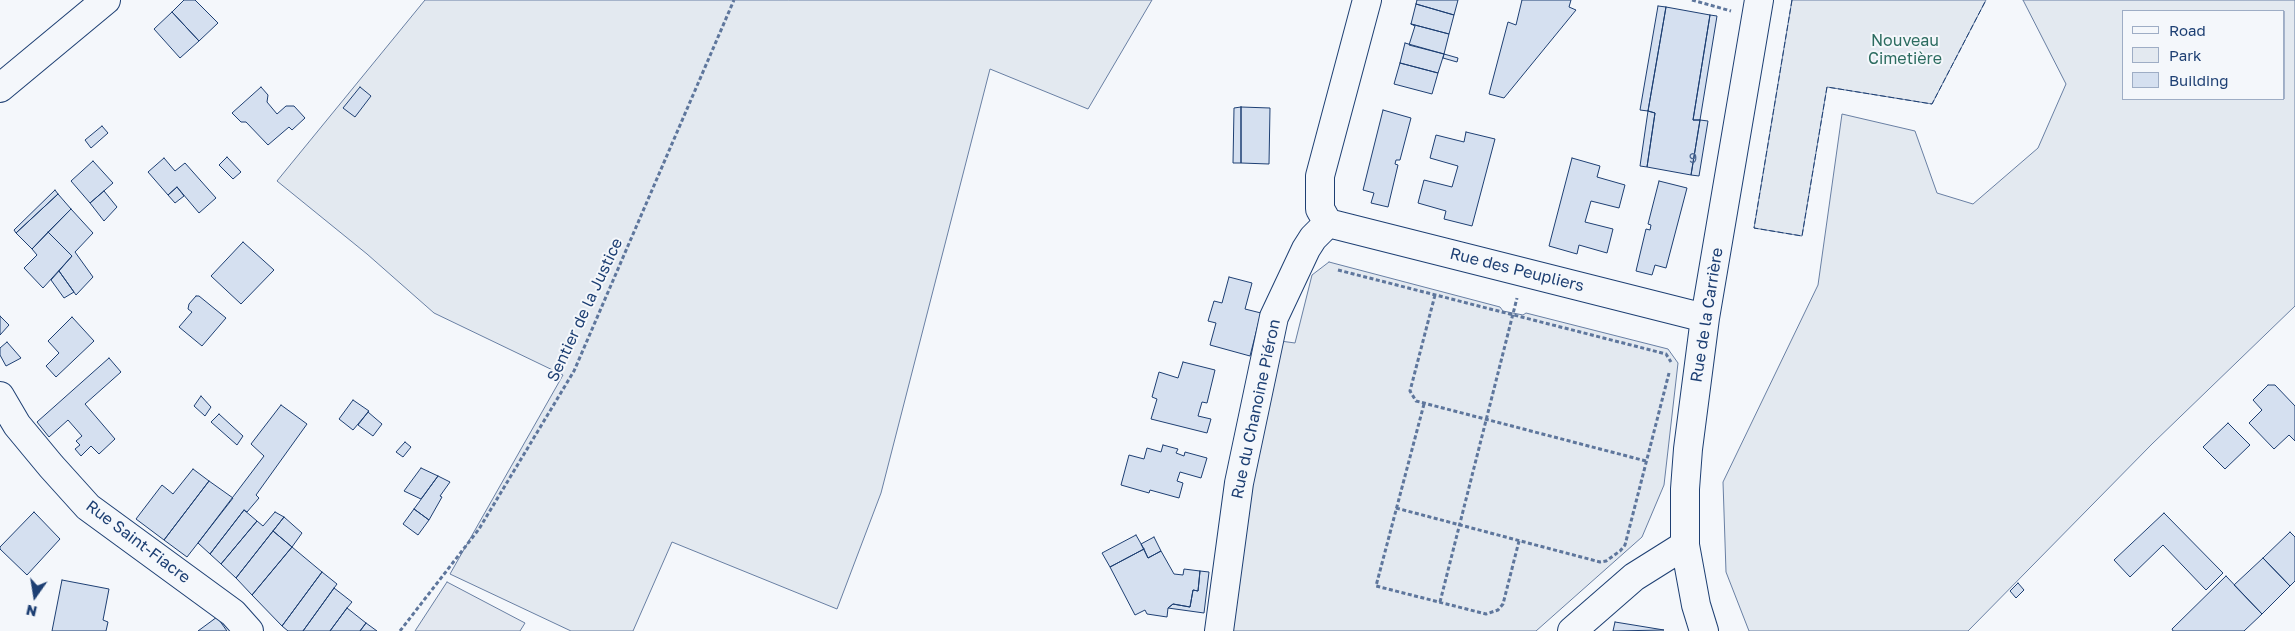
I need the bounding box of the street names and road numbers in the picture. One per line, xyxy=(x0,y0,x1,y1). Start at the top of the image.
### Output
street label: Sentier de la Justice xyxy=(543,235,627,385)
street label: Rue des Peupliers xyxy=(1448,244,1586,296)
street label: Rue de la Carrière xyxy=(1687,246,1727,384)
street label: Rue du Chanoine Piéron xyxy=(1228,317,1284,501)
street label: Rue Saint-Fiacre xyxy=(82,496,194,588)

